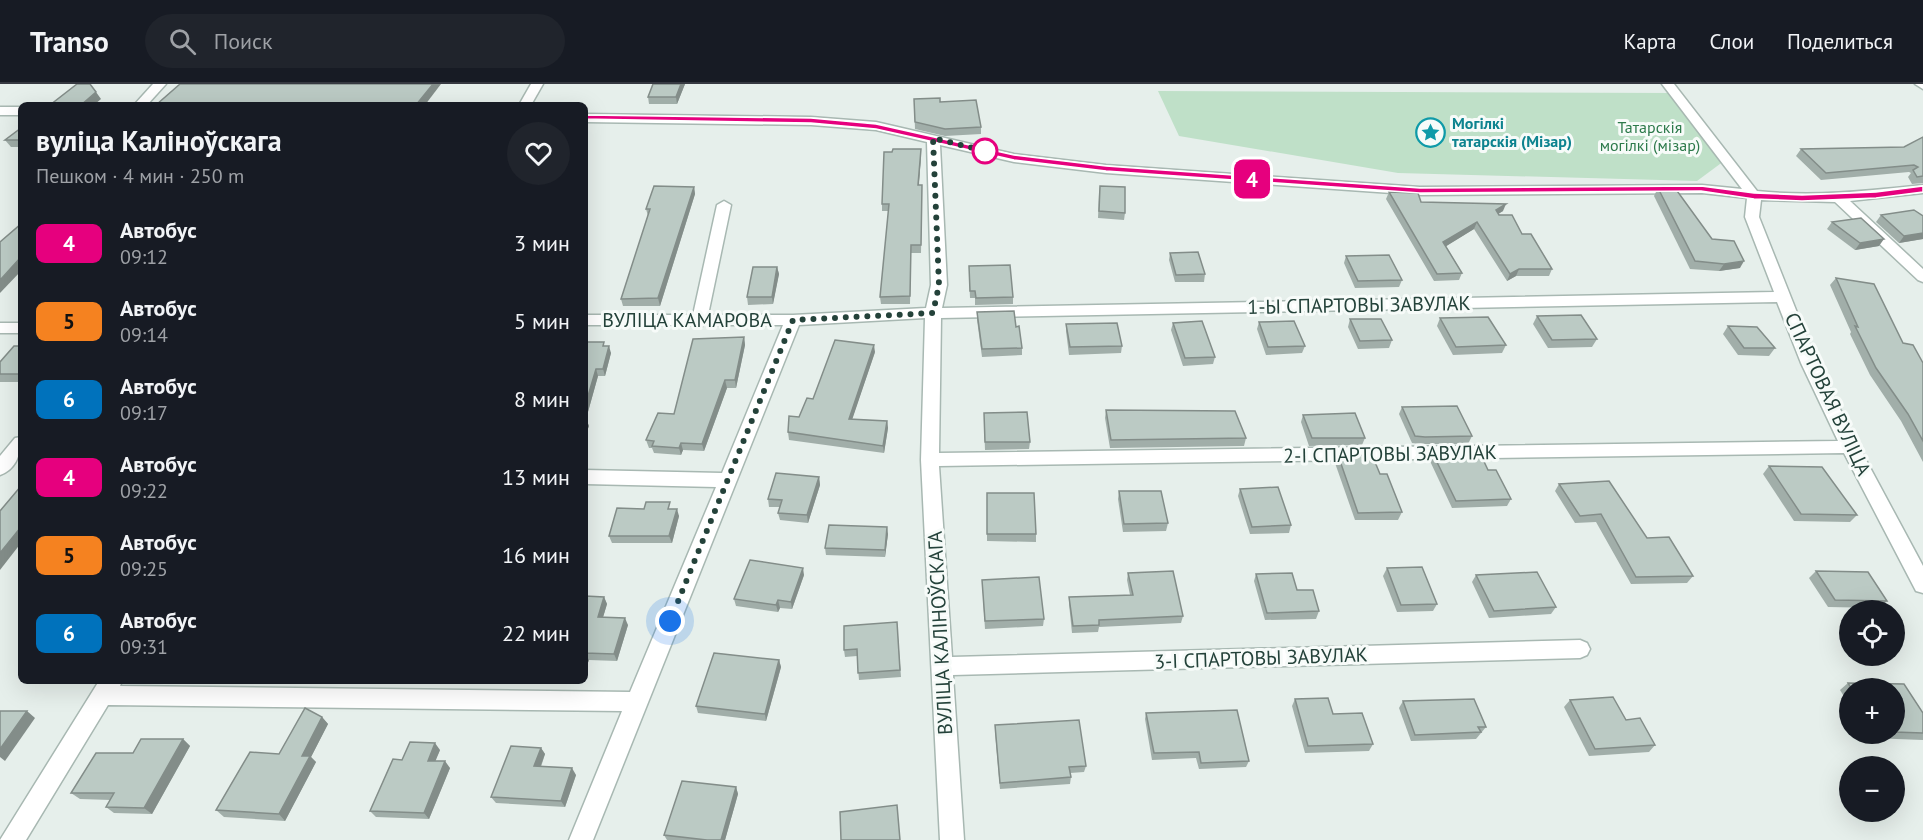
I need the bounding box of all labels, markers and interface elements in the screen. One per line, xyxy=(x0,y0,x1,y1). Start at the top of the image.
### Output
search box xyxy=(145,14,565,68)
text: Transo xyxy=(30,23,109,60)
icon: search xyxy=(166,25,199,58)
text: Поиск xyxy=(214,27,273,55)
text: Карта xyxy=(1623,28,1676,55)
text: Слои xyxy=(1709,28,1754,55)
text: Поделиться xyxy=(1787,28,1893,55)
place label: Могілкі татарскія (Мізар) xyxy=(1452,113,1572,151)
place icon: Могілкі татарскія (Мізар) xyxy=(1415,116,1447,148)
park label: Татарскія могілкі (мізар) xyxy=(1600,117,1700,155)
text: вуліца Каліноўскага xyxy=(36,122,282,159)
button: heart xyxy=(507,122,570,185)
unlabelled marker xyxy=(972,138,998,164)
line badge: 4 xyxy=(1232,160,1272,199)
text: Пешком · 4 мин · 250 m xyxy=(36,163,244,189)
text: 4 xyxy=(1246,166,1258,193)
text: Автобус xyxy=(120,216,197,244)
text: 3 мин xyxy=(514,229,570,257)
text: 4 xyxy=(63,230,75,257)
text: 09:12 xyxy=(120,244,168,270)
street label: 1-Ы СПАРТОВЫ ЗАВУЛАК xyxy=(1247,290,1471,320)
text: Автобус xyxy=(120,294,197,322)
text: 5 мин xyxy=(514,307,570,335)
street label: ВУЛІЦА КАМАРОВА xyxy=(602,307,772,333)
text: 5 xyxy=(63,308,75,335)
street label: СПАРТОВАЯ ВУЛІЦА xyxy=(1779,308,1877,480)
text: 09:14 xyxy=(120,322,168,348)
text: Автобус xyxy=(120,372,197,400)
text: 8 мин xyxy=(514,385,570,413)
text: 6 xyxy=(63,386,75,413)
text: 09:17 xyxy=(120,400,168,426)
street label: 2-І СПАРТОВЫ ЗАВУЛАК xyxy=(1283,439,1497,469)
text: Автобус xyxy=(120,450,197,478)
text: 13 мин xyxy=(502,463,570,491)
text: 4 xyxy=(63,464,75,491)
text: 09:22 xyxy=(120,478,168,504)
text: Автобус xyxy=(120,528,197,556)
street label: ВУЛІЦА КАЛІНОЎСКАГА xyxy=(922,530,958,736)
text: 16 мин xyxy=(502,541,570,569)
text: 5 xyxy=(63,542,75,569)
text: 09:25 xyxy=(120,556,168,582)
map controls xyxy=(1839,600,1905,822)
button: locate xyxy=(1839,600,1905,666)
text: Автобус xyxy=(120,606,197,634)
your location xyxy=(655,606,685,636)
text: 22 мин xyxy=(502,619,570,647)
text: 6 xyxy=(63,620,75,647)
text: 09:31 xyxy=(120,634,168,660)
street label: 3-І СПАРТОВЫ ЗАВУЛАК xyxy=(1154,641,1368,675)
button: + xyxy=(1839,678,1905,744)
button: − xyxy=(1839,756,1905,822)

